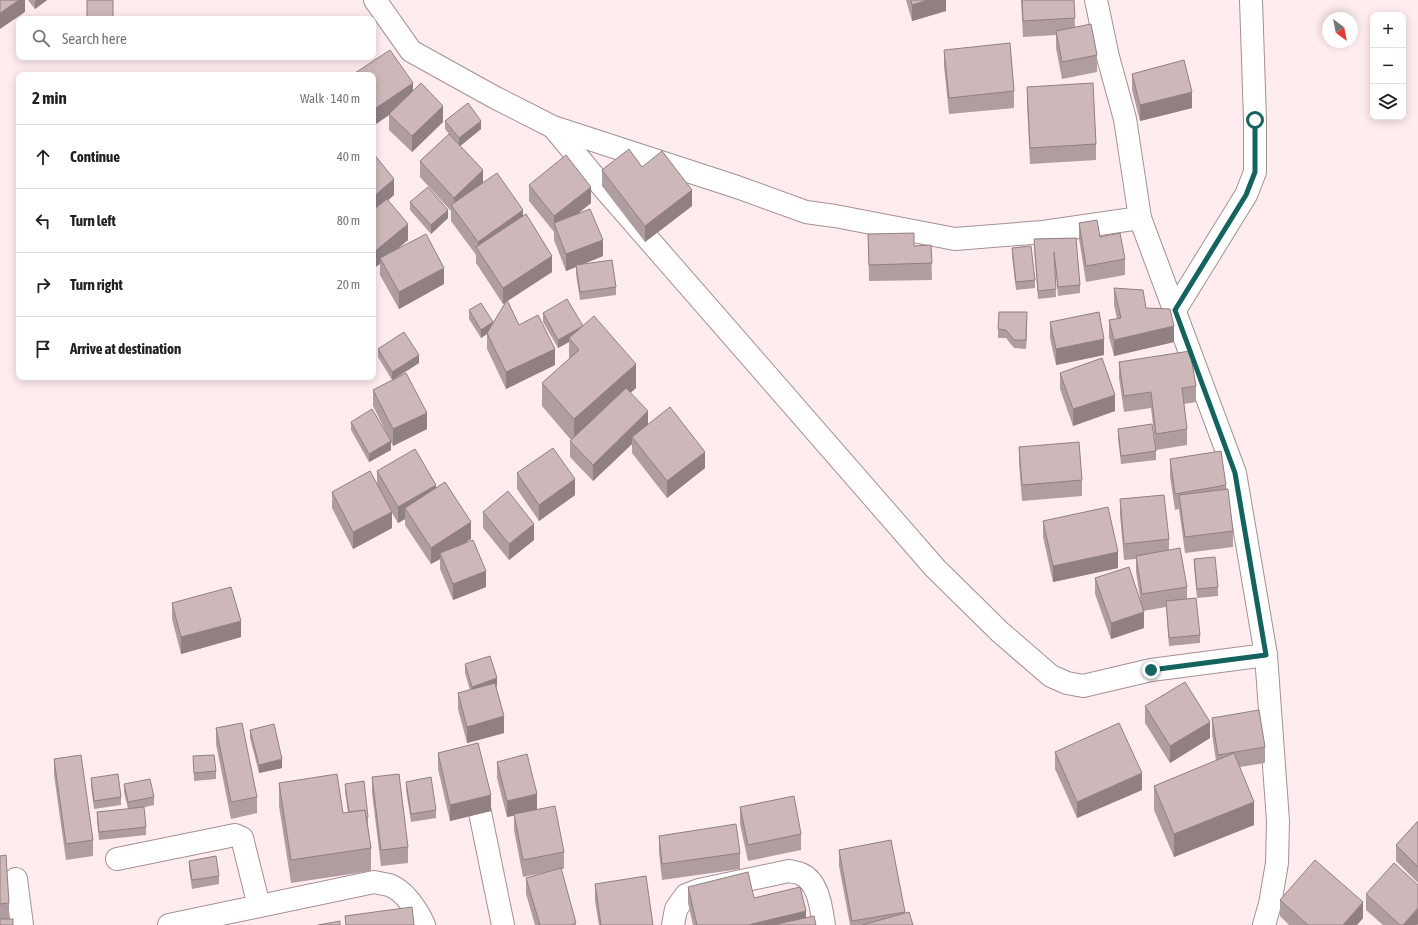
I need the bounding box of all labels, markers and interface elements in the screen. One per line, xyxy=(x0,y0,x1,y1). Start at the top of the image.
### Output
north arrow xyxy=(1322,12,1358,48)
map controls xyxy=(1370,12,1406,120)
button: + xyxy=(1370,12,1406,48)
search box xyxy=(16,16,376,60)
icon: search xyxy=(30,27,52,49)
text: Search here xyxy=(62,30,127,47)
button: − xyxy=(1370,48,1406,84)
button: layers xyxy=(1370,84,1406,120)
text: 2 min xyxy=(32,88,67,108)
text: Walk · 140 m xyxy=(300,91,360,106)
route start xyxy=(1246,111,1264,129)
icon: ahead xyxy=(32,146,54,168)
text: Continue xyxy=(70,148,120,165)
text: 40 m xyxy=(337,149,360,164)
icon: left xyxy=(32,210,54,232)
text: Turn left xyxy=(70,212,116,229)
text: 80 m xyxy=(337,213,360,228)
icon: right xyxy=(32,274,54,296)
text: Turn right xyxy=(70,276,123,293)
text: 20 m xyxy=(337,277,360,292)
icon: arrive xyxy=(32,338,54,360)
text: Arrive at destination xyxy=(70,340,181,357)
route end xyxy=(1142,661,1160,679)

